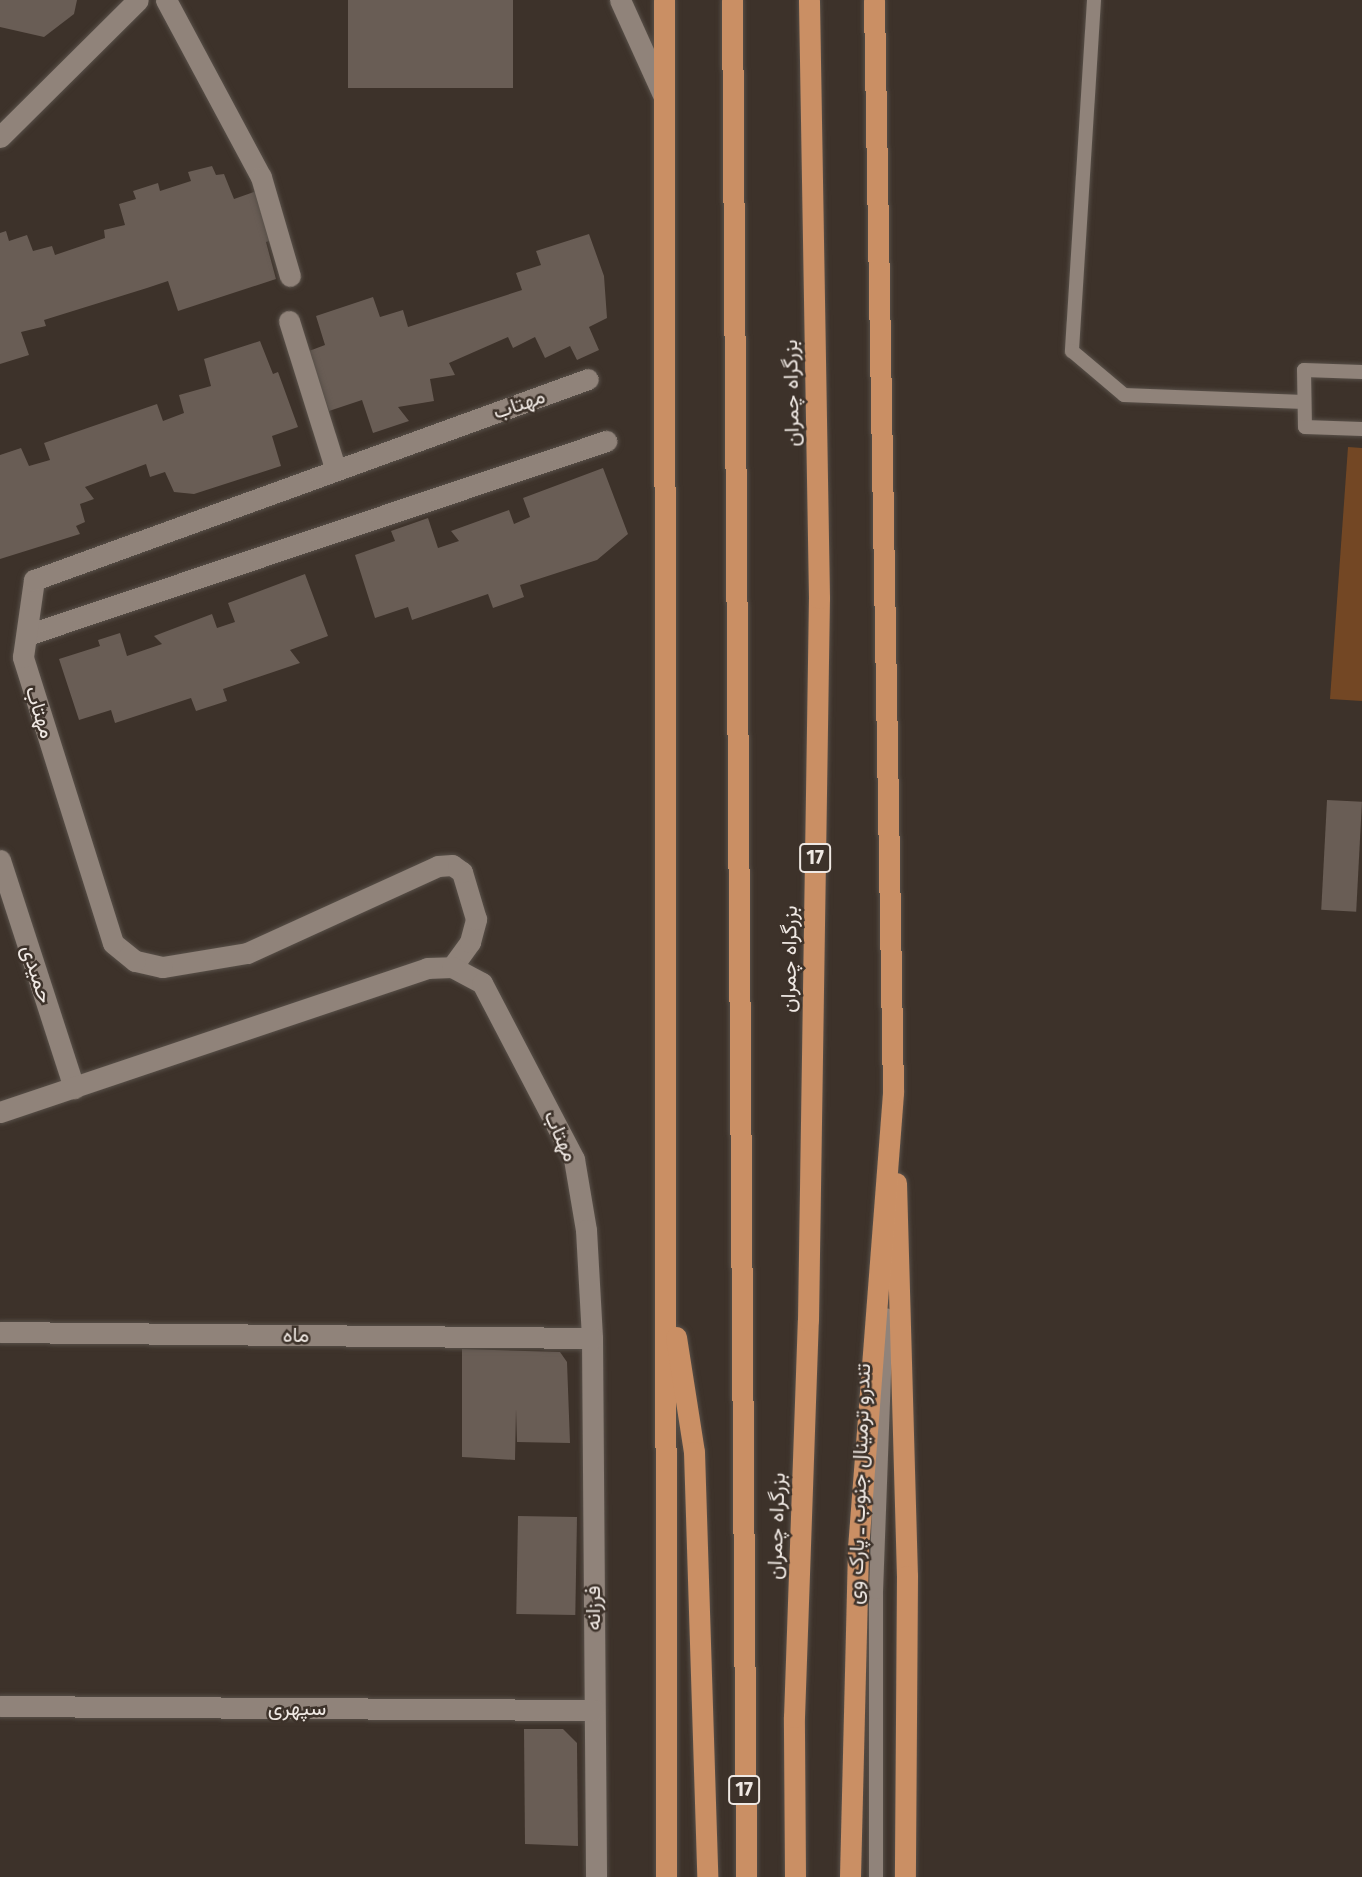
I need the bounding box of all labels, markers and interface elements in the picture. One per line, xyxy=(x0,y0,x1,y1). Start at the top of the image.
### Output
street label: بزرگراه چمران xyxy=(777,339,805,447)
street label: مهتاب xyxy=(490,383,548,425)
street label: مهتاب xyxy=(20,683,60,741)
road number: 17 xyxy=(798,842,832,874)
street label: بزرگراه چمران xyxy=(775,905,803,1013)
street label: حمیدی xyxy=(16,942,58,1006)
street label: مهتاب xyxy=(539,1106,583,1166)
street label: ماه xyxy=(283,1322,309,1348)
street label: تندرو ترمینال جنوب ـ پارک وی xyxy=(842,1363,876,1605)
street label: بزرگراه چمران xyxy=(762,1472,790,1580)
street label: فرزانه xyxy=(580,1586,606,1630)
street label: سپهری xyxy=(268,1695,326,1721)
road number: 17 xyxy=(726,1774,762,1806)

